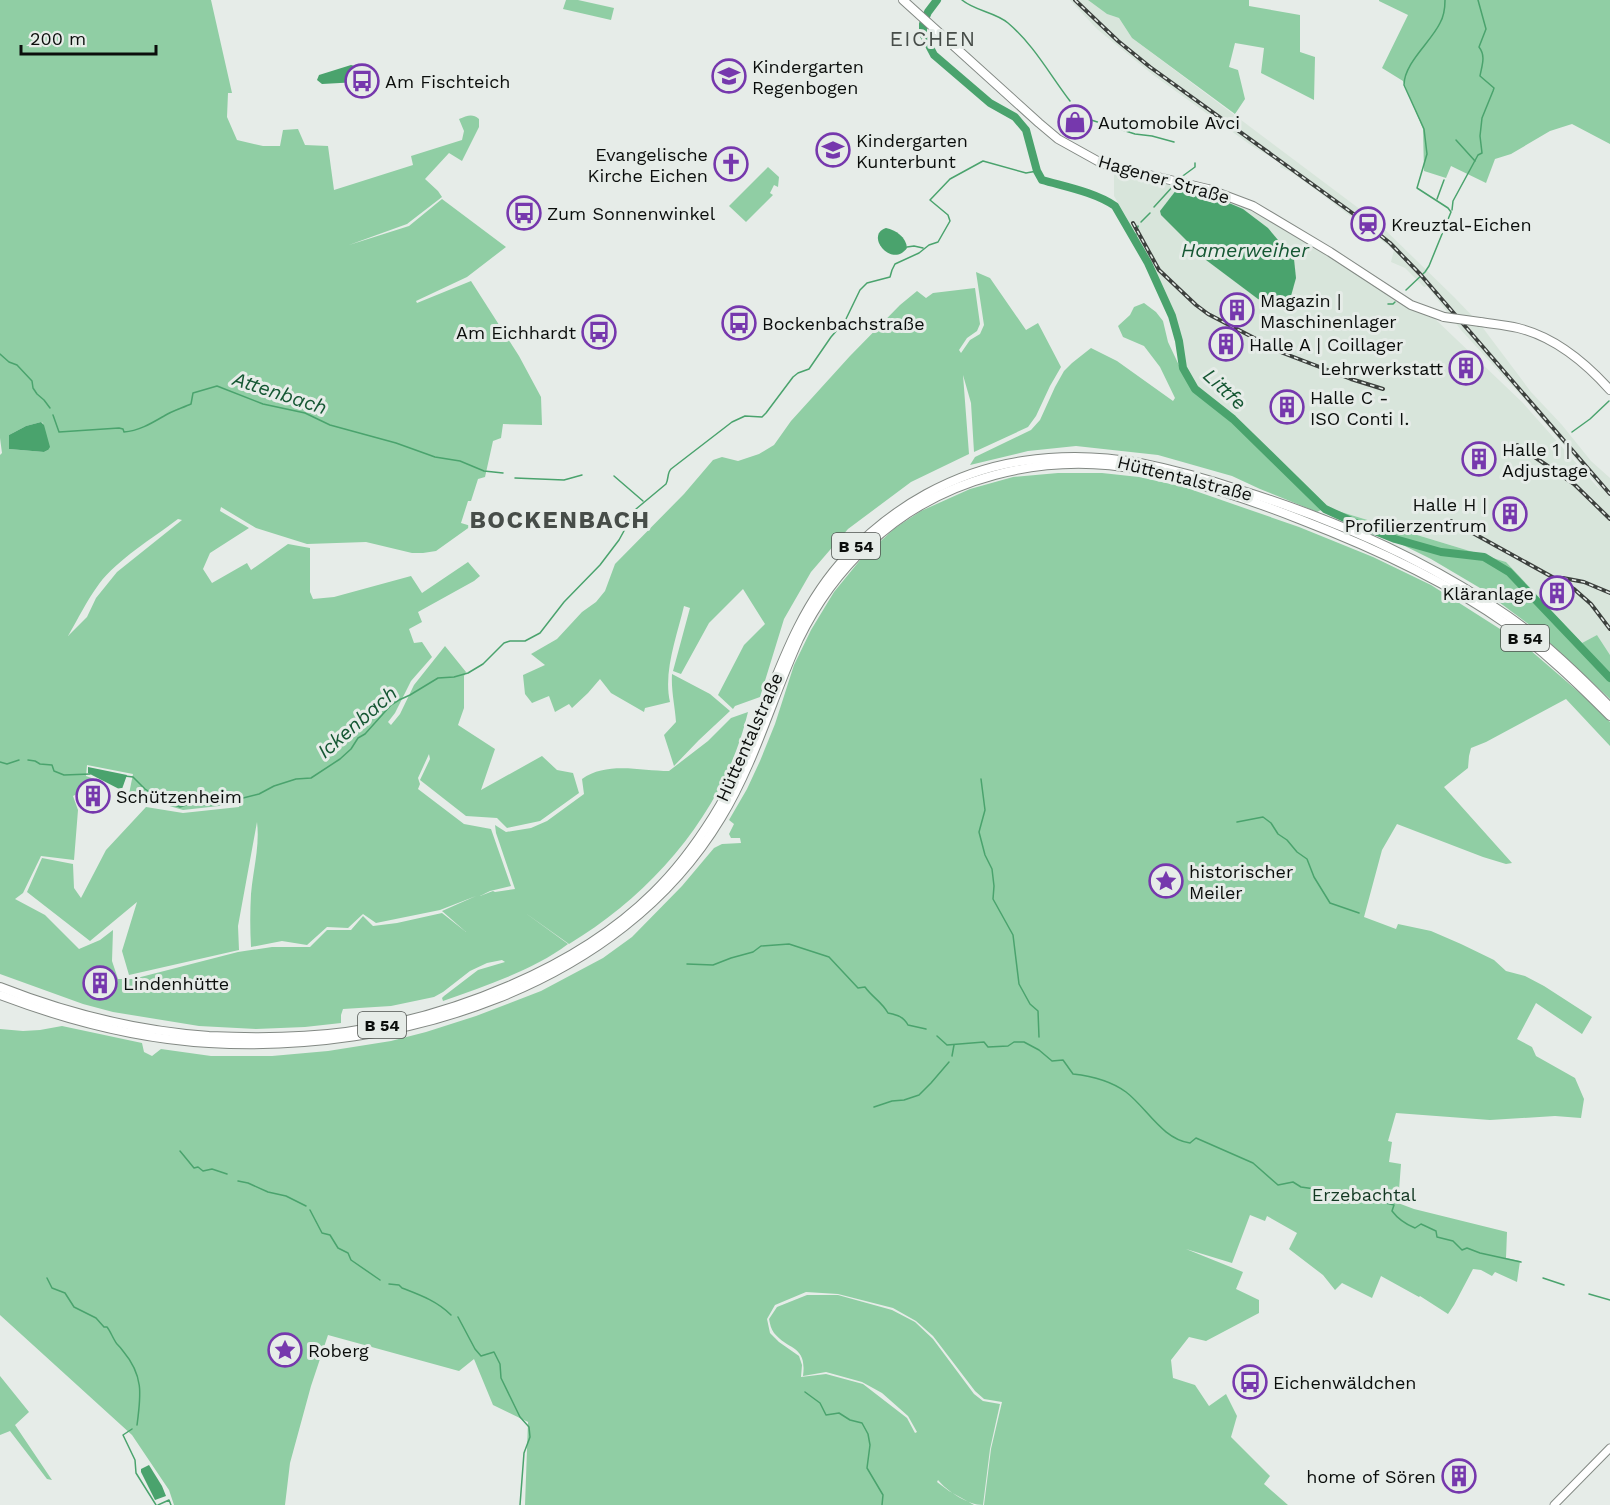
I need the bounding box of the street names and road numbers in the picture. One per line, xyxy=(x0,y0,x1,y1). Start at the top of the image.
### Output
street label: Hagener Straße xyxy=(1096,150,1232,208)
street label: Hüttentalstraße xyxy=(1115,451,1255,505)
road number: B 54 xyxy=(832,533,880,559)
road number: B 54 xyxy=(1501,625,1549,651)
street label: Hüttentalstraße xyxy=(711,669,787,805)
road number: B 54 xyxy=(358,1012,406,1038)

